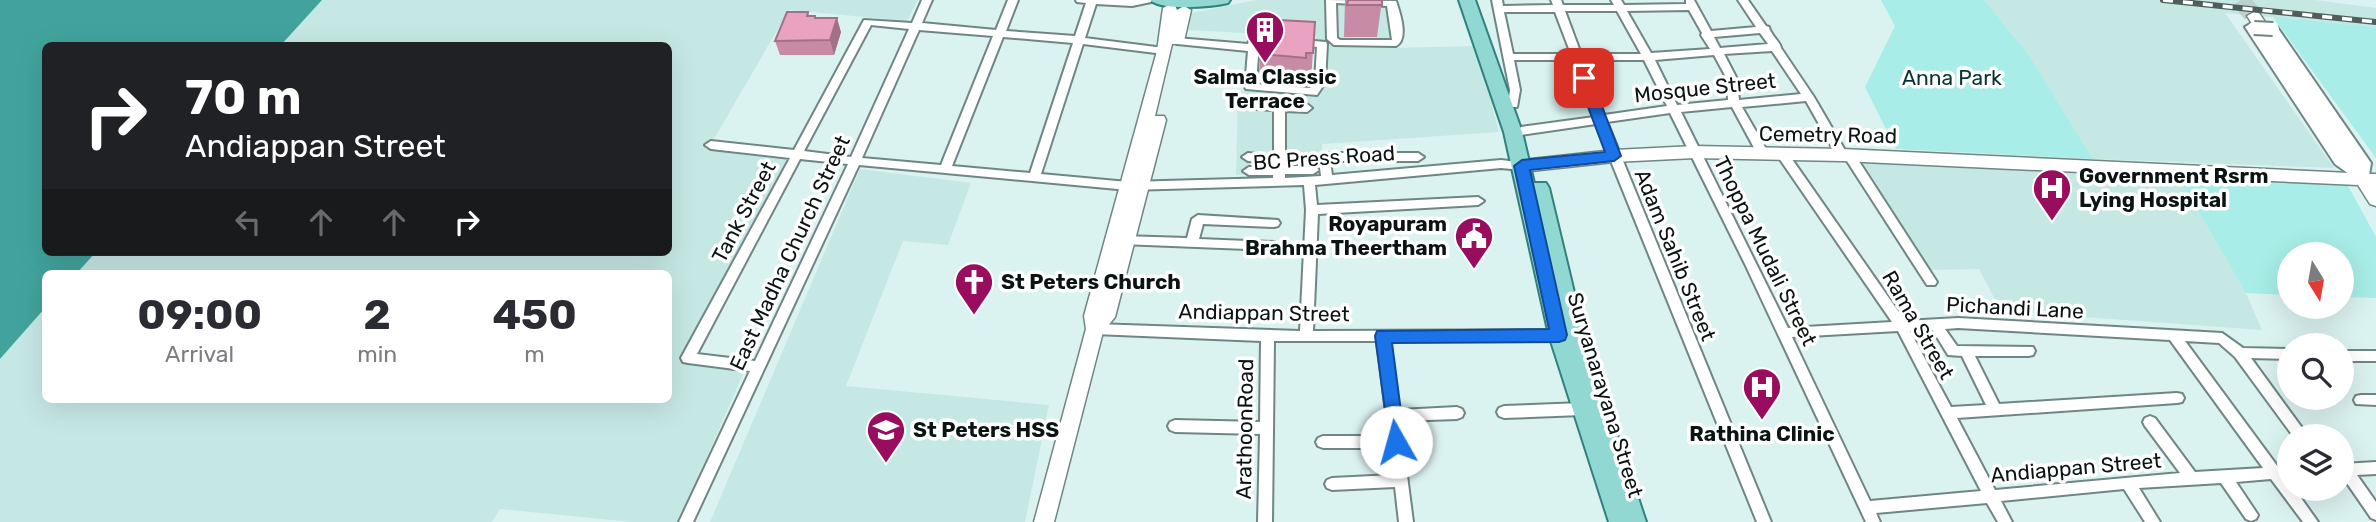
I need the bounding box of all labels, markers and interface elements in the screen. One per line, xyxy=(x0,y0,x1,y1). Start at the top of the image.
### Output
building icon: Salma Classic Terrace xyxy=(1244,9,1286,64)
pin xyxy=(1554,48,1614,108)
icon: arrive xyxy=(1565,59,1603,97)
place label: Salma Classic Terrace xyxy=(1193,64,1337,113)
park label: Anna Park xyxy=(1902,65,2002,90)
text: 70 m xyxy=(185,68,302,126)
street label: Mosque Street xyxy=(1633,68,1777,107)
icon: right xyxy=(70,70,161,161)
street label: Cemetry Road xyxy=(1759,121,1897,148)
text: Andiappan Street xyxy=(185,127,446,165)
street label: East Madha Church Street xyxy=(724,131,855,374)
street label: BC Press Road xyxy=(1252,140,1396,175)
street label: Thoppa Mudali Street xyxy=(1709,152,1822,350)
street label: Tank Street xyxy=(706,157,781,267)
place label: Government Rsrm Lying Hospital xyxy=(2079,163,2268,212)
street label: Adam Sahib Street xyxy=(1630,165,1721,344)
hospital icon: Government Rsrm Lying Hospital xyxy=(2031,167,2073,222)
icon: left xyxy=(229,203,267,241)
icon: ahead xyxy=(302,203,340,241)
icon: ahead xyxy=(375,203,413,241)
icon: right xyxy=(448,203,486,241)
place label: Royapuram Brahma Theertham xyxy=(1245,211,1447,260)
public building icon: Royapuram Brahma Theertham xyxy=(1453,215,1495,270)
north arrow xyxy=(2277,242,2354,318)
map controls xyxy=(2277,242,2354,501)
church icon: St Peters Church xyxy=(953,261,995,316)
street label: Rama Street xyxy=(1877,266,1960,384)
place label: St Peters Church xyxy=(1001,269,1181,294)
street label: Suryanarayana Street xyxy=(1562,289,1649,500)
text: 09:00 xyxy=(137,290,262,340)
text: 2 xyxy=(364,290,391,340)
text: 450 xyxy=(492,290,577,340)
street label: Pichandi Lane xyxy=(1946,291,2085,324)
street label: Andiappan Street xyxy=(1178,299,1350,326)
button: search xyxy=(2277,333,2354,410)
text: Arrival xyxy=(165,340,234,368)
text: min xyxy=(357,340,397,368)
text: m xyxy=(524,340,545,368)
street label: ArathoonRoad xyxy=(1231,358,1258,500)
hospital icon: Rathina Clinic xyxy=(1741,366,1783,421)
position arrow xyxy=(1359,405,1433,479)
school or university icon: St Peters HSS xyxy=(865,409,907,464)
place label: St Peters HSS xyxy=(913,417,1059,442)
place label: Rathina Clinic xyxy=(1689,421,1835,446)
button: layers xyxy=(2277,424,2354,501)
street label: Andiappan Street xyxy=(1990,448,2162,487)

